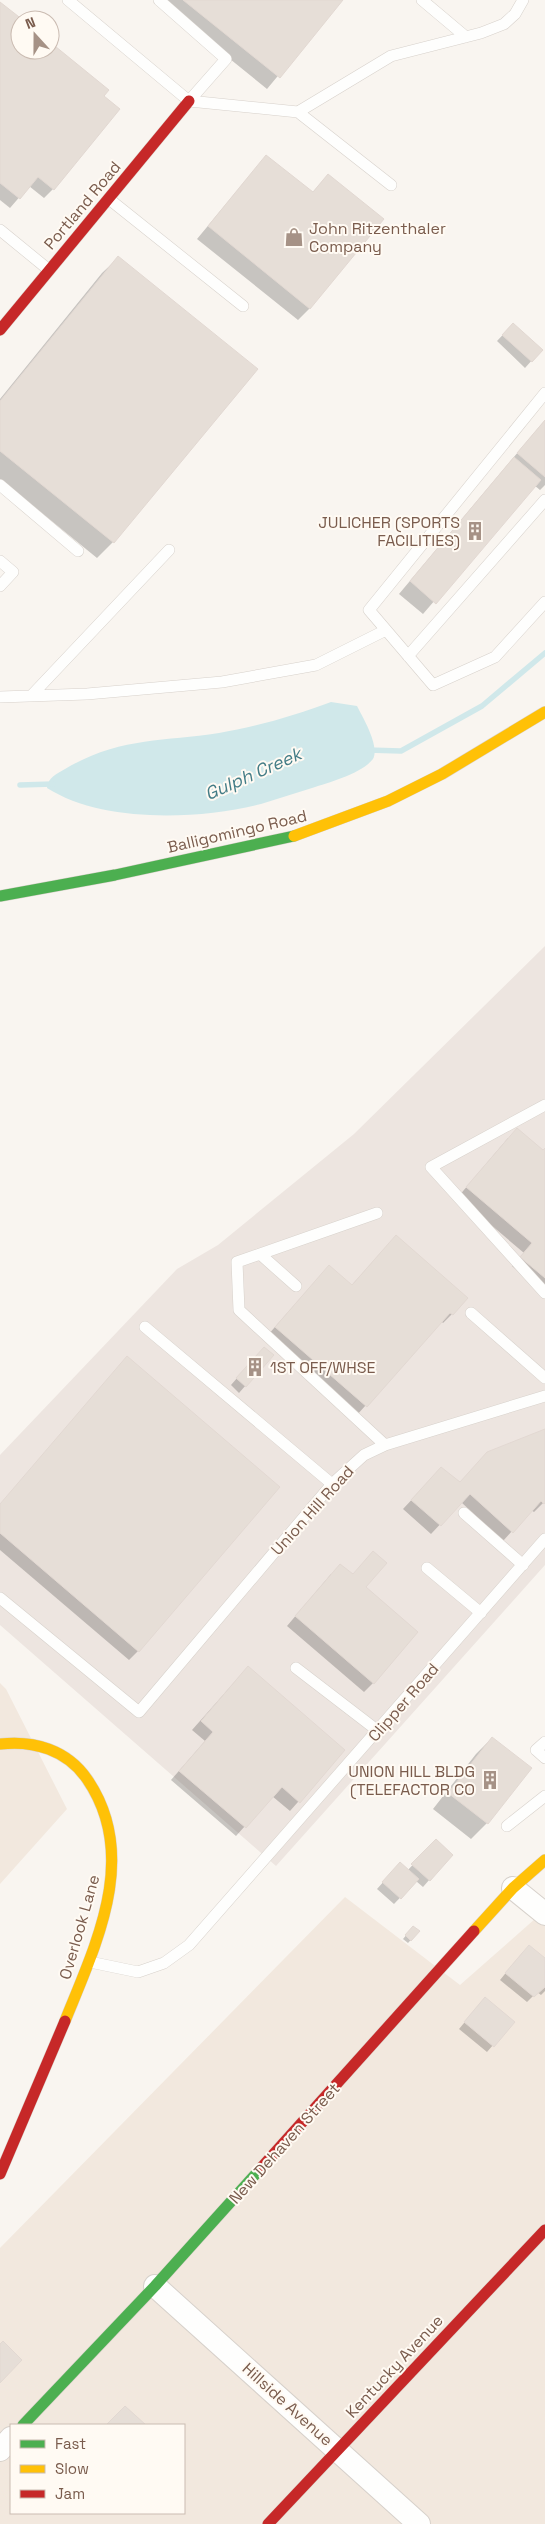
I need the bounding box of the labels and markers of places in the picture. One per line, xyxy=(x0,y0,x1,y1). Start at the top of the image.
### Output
place label: John Ritzenthaler Company xyxy=(309,218,446,257)
shop icon: John Ritzenthaler Company xyxy=(283,226,305,248)
place label: JULICHER (SPORTS FACILITIES) xyxy=(318,512,460,551)
building icon: JULICHER (SPORTS FACILITIES) xyxy=(464,520,486,542)
building icon: 1ST OFF/WHSE xyxy=(244,1356,266,1378)
place label: 1ST OFF/WHSE xyxy=(270,1357,376,1378)
place label: UNION HILL BLDG (TELEFACTOR CO xyxy=(348,1761,475,1800)
building icon: UNION HILL BLDG (TELEFACTOR CO xyxy=(479,1769,501,1791)

